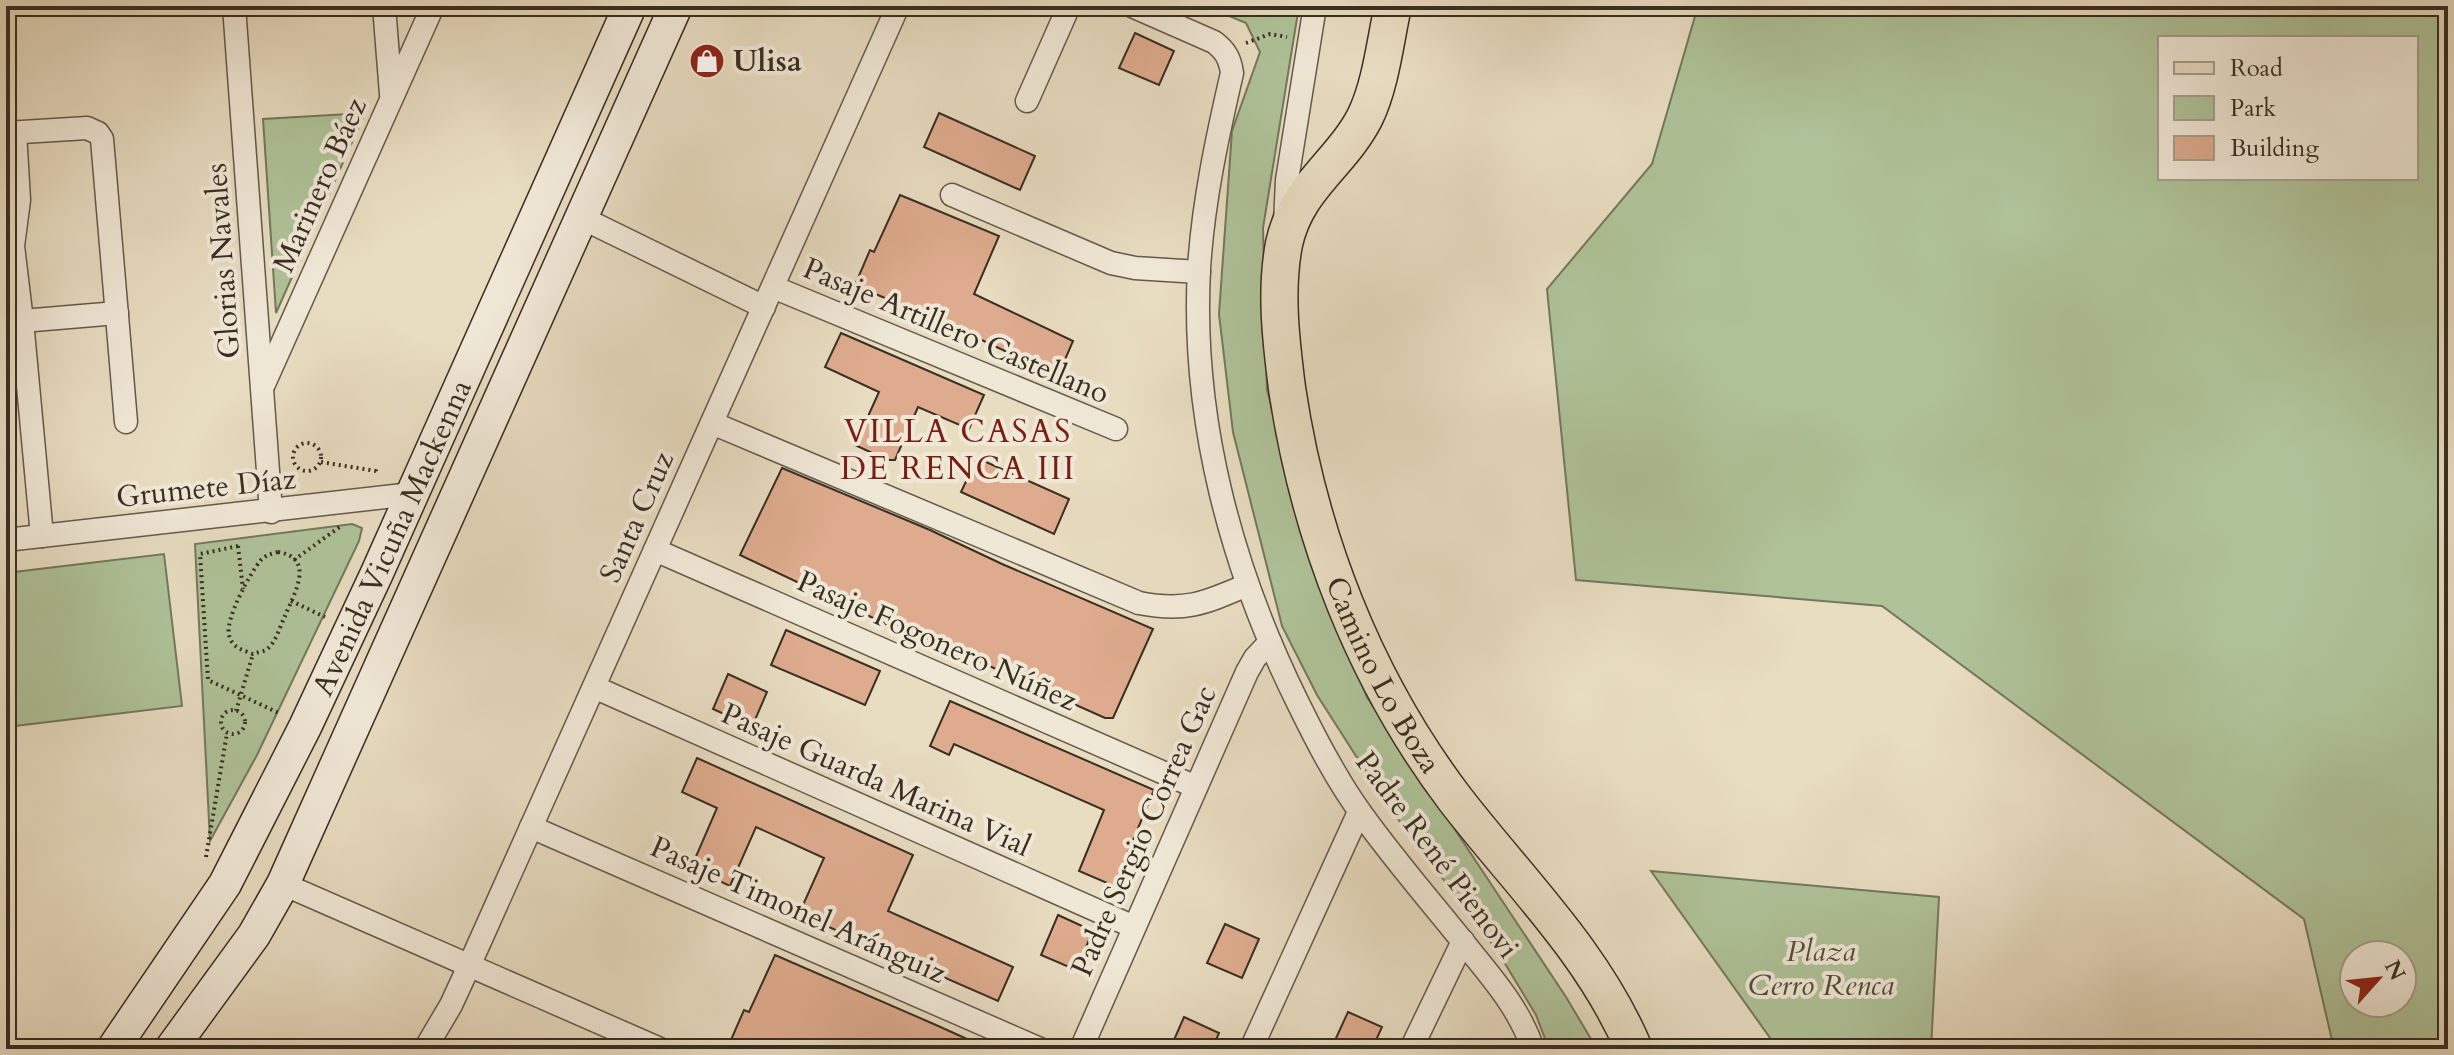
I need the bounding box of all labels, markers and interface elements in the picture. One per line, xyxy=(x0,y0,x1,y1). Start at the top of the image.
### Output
legend xyxy=(2158,36,2418,180)
place label: Ulisa xyxy=(733,41,802,82)
shop icon: Ulisa xyxy=(688,42,726,80)
text: Road xyxy=(2230,52,2283,85)
street label: Marinero Báez xyxy=(263,91,377,279)
text: Park xyxy=(2230,92,2276,125)
text: Building xyxy=(2230,132,2320,165)
street label: Glorias Navales xyxy=(196,162,250,360)
street label: Pasaje Artillero Castellano xyxy=(797,248,1115,414)
street label: Avenida Vicuña Mackenna xyxy=(302,373,481,702)
district label: VILLA CASAS DE RENCA III xyxy=(840,410,1076,491)
street label: Santa Cruz xyxy=(590,444,684,589)
street label: Grumete Díaz xyxy=(114,458,298,518)
street label: Pasaje Fogonero Núñez xyxy=(791,561,1084,721)
street label: Camino Lo Boza xyxy=(1316,571,1451,781)
street label: Padre Sergio Correa Gac xyxy=(1061,679,1227,983)
street label: Pasaje Guarda Marina Vial xyxy=(715,693,1038,867)
street label: Padre René Pienovi xyxy=(1346,743,1528,967)
street label: Pasaje Timonel Aránguiz xyxy=(644,826,953,994)
park label: Plaza Cerro Renca xyxy=(1748,931,1894,1006)
north arrow xyxy=(2338,939,2418,1019)
text: N xyxy=(2377,955,2413,986)

